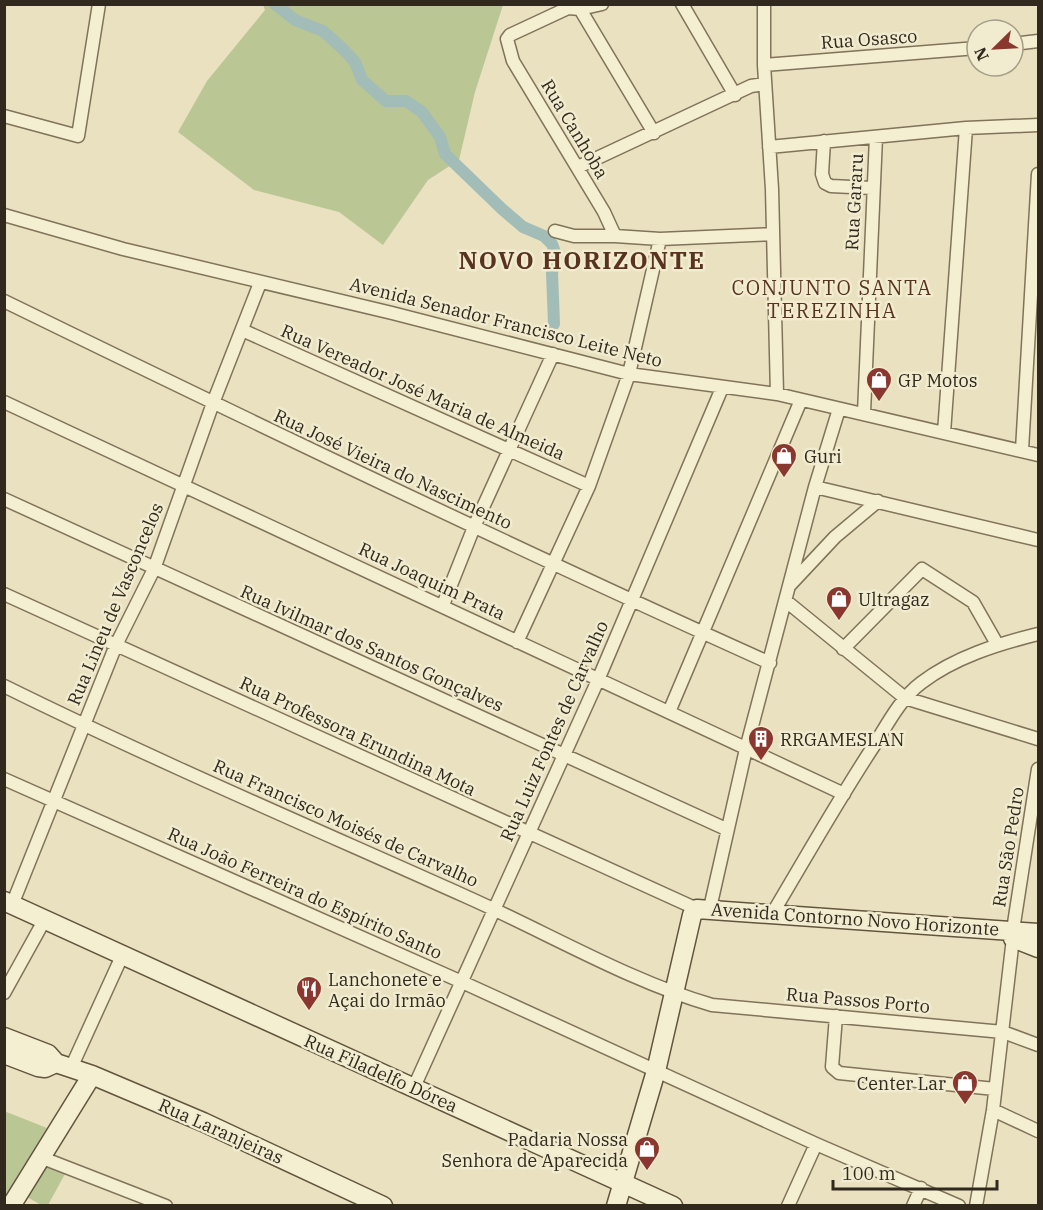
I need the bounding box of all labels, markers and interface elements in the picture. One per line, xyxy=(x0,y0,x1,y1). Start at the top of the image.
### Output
north arrow xyxy=(965,18,1025,78)
street label: Rua Osasco xyxy=(820,24,918,54)
text: N xyxy=(970,44,993,64)
street label: Rua Canhoba xyxy=(536,75,614,183)
street label: Rua Gararu xyxy=(840,153,868,251)
district label: NOVO HORIZONTE xyxy=(458,244,706,276)
street label: Avenida Senador Francisco Leite Neto xyxy=(347,272,665,372)
district label: CONJUNTO SANTA TEREZINHA xyxy=(731,274,933,324)
street label: Rua Vereador José Maria de Almeida xyxy=(278,319,569,465)
shop icon: GP Motos xyxy=(864,365,894,403)
place label: GP Motos xyxy=(898,369,978,392)
street label: Rua José Vieira do Nascimento xyxy=(270,404,516,534)
shop icon: Guri xyxy=(769,441,799,479)
place label: Guri xyxy=(804,445,842,468)
street label: Rua Lineu de Vasconcelos xyxy=(62,499,168,709)
street label: Rua Joaquim Prata xyxy=(355,537,509,625)
street label: Rua Ivilmar dos Santos Gonçalves xyxy=(237,579,507,717)
shop icon: Ultragaz xyxy=(824,584,854,622)
place label: Ultragaz xyxy=(858,588,929,611)
street label: Rua Luiz Fontes de Carvalho xyxy=(495,617,613,845)
street label: Rua Professora Erundina Mota xyxy=(236,671,480,801)
building icon: RRGAMESLAN xyxy=(746,724,776,762)
place label: RRGAMESLAN xyxy=(780,728,904,751)
street label: Rua Francisco Moisés de Carvalho xyxy=(210,754,482,892)
street label: Rua São Pedro xyxy=(987,785,1029,909)
street label: Rua João Ferreira do Espírito Santo xyxy=(164,822,446,964)
street label: Avenida Contorno Novo Horizonte xyxy=(710,897,1000,941)
place label: Lanchonete e Açai do Irmão xyxy=(328,968,446,1012)
restaurant icon: Lanchonete e Açai do Irmão xyxy=(294,974,324,1012)
street label: Rua Passos Porto xyxy=(785,982,931,1018)
street label: Rua Filadelfo Dórea xyxy=(301,1029,462,1117)
shop icon: Center Lar xyxy=(950,1068,980,1106)
place label: Center Lar xyxy=(857,1072,946,1095)
street label: Rua Laranjeiras xyxy=(155,1093,287,1169)
place label: Padaria Nossa Senhora de Aparecida xyxy=(442,1128,628,1172)
shop icon: Padaria Nossa Senhora de Aparecida xyxy=(632,1134,662,1172)
scale bar xyxy=(833,1153,996,1191)
text: 100 m xyxy=(842,1162,896,1185)

